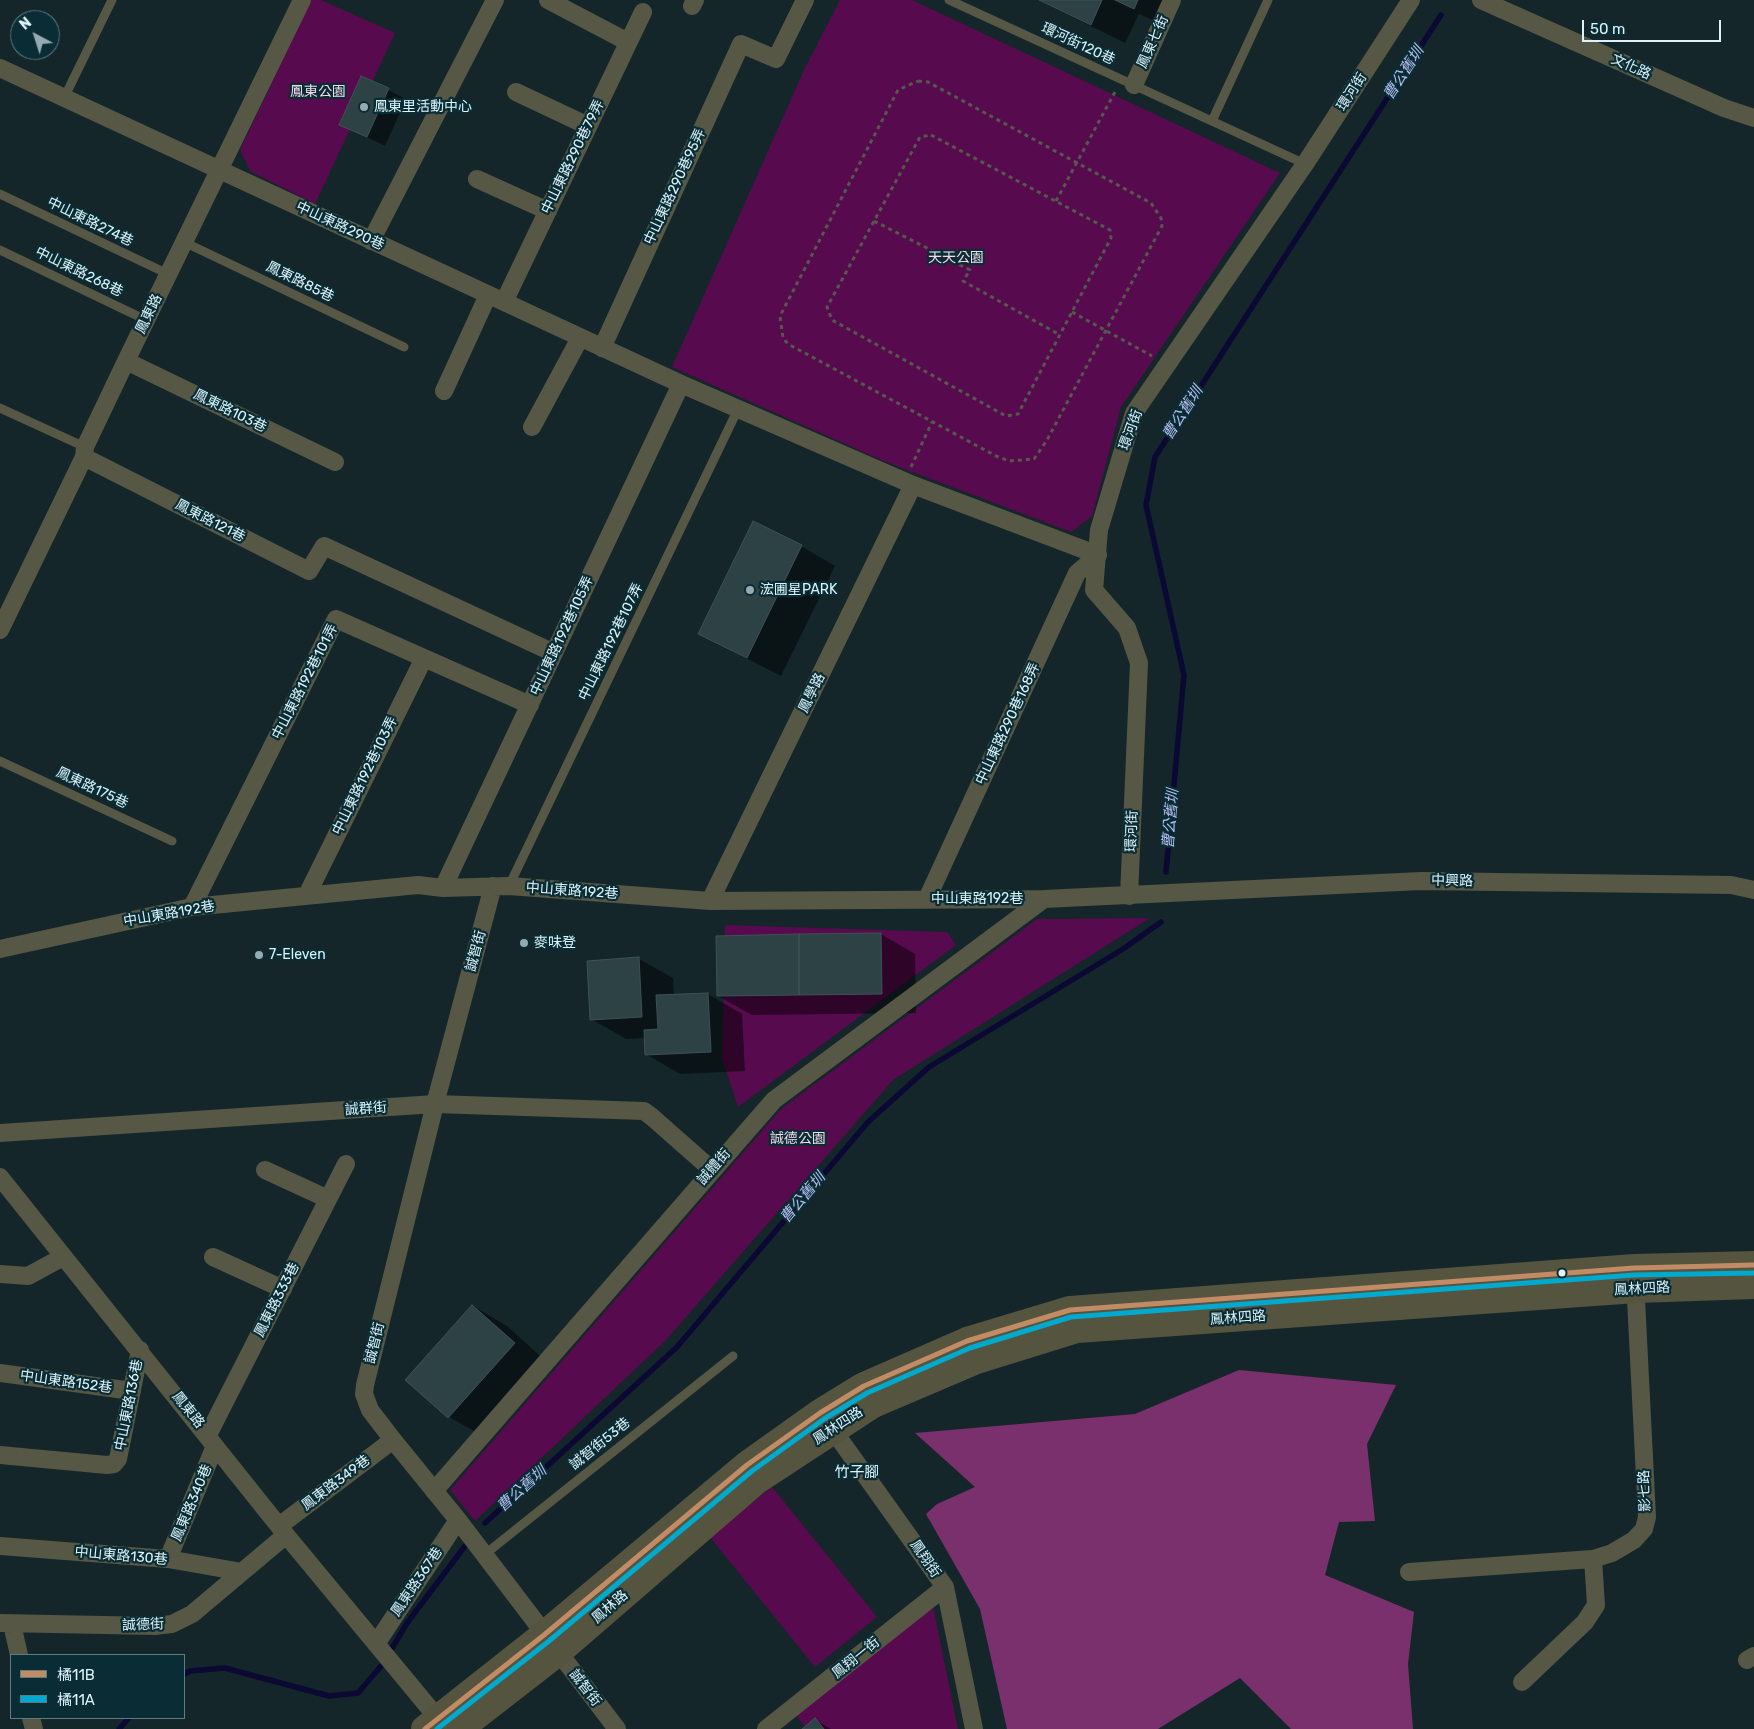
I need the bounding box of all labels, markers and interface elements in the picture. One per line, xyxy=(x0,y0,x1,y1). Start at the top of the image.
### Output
north arrow xyxy=(10,10,60,60)
scale bar xyxy=(1584,10,1723,42)
street label: 鳳東七街 xyxy=(1134,13,1172,71)
text: N xyxy=(16,14,35,34)
street label: 環河街120巷 xyxy=(1039,20,1117,68)
text: 50 m xyxy=(1590,20,1625,38)
water label: 曹公舊圳 xyxy=(1380,43,1428,103)
street label: 文化路 xyxy=(1608,51,1654,83)
street label: 環河街 xyxy=(1334,70,1370,114)
park label: 鳳東公園 xyxy=(290,84,346,100)
street label: 中山東路290巷79弄 xyxy=(538,97,608,217)
place label: 鳳東里活動中心 xyxy=(374,99,472,115)
marker: 鳳東里活動中心 xyxy=(358,101,370,113)
street label: 中山東路290巷95弄 xyxy=(641,126,709,248)
street label: 中山東路274巷 xyxy=(44,194,136,250)
street label: 中山東路290巷 xyxy=(293,198,387,254)
street label: 中山東路268巷 xyxy=(32,244,126,300)
park label: 天天公園 xyxy=(928,250,984,266)
street label: 鳳東路85巷 xyxy=(263,258,337,306)
street label: 鳳東路 xyxy=(132,291,166,337)
water label: 曹公舊圳 xyxy=(1159,383,1207,443)
street label: 鳳東路103巷 xyxy=(191,386,269,436)
street label: 環河街 xyxy=(1116,407,1146,453)
street label: 鳳東路121巷 xyxy=(172,496,248,546)
street label: 中山東路192巷105弄 xyxy=(527,574,597,698)
street label: 中山東路192巷107弄 xyxy=(575,581,647,703)
place label: 浤圃星PARK xyxy=(760,582,837,598)
marker: 浤圃星PARK xyxy=(744,584,756,596)
street label: 中山東路192巷101弄 xyxy=(269,621,341,743)
street label: 中山東路290巷168弄 xyxy=(972,660,1044,788)
street label: 鳳學路 xyxy=(795,670,829,716)
street label: 中山東路192巷103弄 xyxy=(329,714,401,838)
street label: 鳳東路175巷 xyxy=(53,764,131,812)
water label: 曹公舊圳 xyxy=(1159,788,1183,850)
street label: 環河街 xyxy=(1123,810,1141,852)
street label: 中興路 xyxy=(1431,872,1473,890)
street label: 中山東路192巷 xyxy=(525,879,619,903)
street label: 中山東路192巷 xyxy=(931,891,1023,907)
street label: 中山東路192巷 xyxy=(122,898,216,930)
street label: 誠智街 xyxy=(462,929,490,973)
place label: 麥味登 xyxy=(534,935,576,951)
marker: 麥味登 xyxy=(518,937,530,949)
place label: 7-Eleven xyxy=(269,947,326,963)
marker: 7-Eleven xyxy=(253,949,265,961)
street label: 誠群街 xyxy=(344,1099,388,1119)
park label: 誠德公園 xyxy=(770,1131,826,1147)
street label: 誠體街 xyxy=(694,1146,734,1188)
water label: 曹公舊圳 xyxy=(777,1169,829,1227)
street label: 鳳東路333巷 xyxy=(251,1260,303,1340)
unlabelled marker xyxy=(1557,1268,1567,1278)
street label: 鳳林四路 xyxy=(1614,1279,1670,1299)
street label: 鳳林四路 xyxy=(1209,1308,1267,1328)
street label: 誠智街 xyxy=(362,1321,388,1365)
street label: 中山東路136巷 xyxy=(112,1358,146,1452)
street label: 中山東路152巷 xyxy=(19,1367,113,1397)
street label: 鳳東路 xyxy=(168,1388,208,1432)
street label: 鳳林四路 xyxy=(810,1404,866,1448)
street label: 誠智街53巷 xyxy=(566,1415,634,1473)
street label: 鳳東路349巷 xyxy=(298,1452,374,1514)
street label: 鳳東路340巷 xyxy=(168,1462,216,1544)
water label: 曹公舊圳 xyxy=(494,1462,550,1516)
district label: 竹子腳 xyxy=(835,1464,879,1482)
street label: 影七路 xyxy=(1636,1470,1654,1512)
street label: 鳳翔街 xyxy=(906,1537,944,1581)
street label: 中山東路130巷 xyxy=(74,1544,168,1568)
street label: 鳳東路367巷 xyxy=(388,1544,446,1620)
street label: 鳳林路 xyxy=(589,1587,631,1627)
street label: 誠德街 xyxy=(122,1616,164,1634)
street label: 鳳翔一街 xyxy=(829,1634,883,1682)
legend xyxy=(10,1654,185,1719)
text: 橘11B xyxy=(57,1666,95,1684)
street label: 誠智街 xyxy=(565,1666,605,1710)
text: 橘11A xyxy=(57,1691,95,1709)

